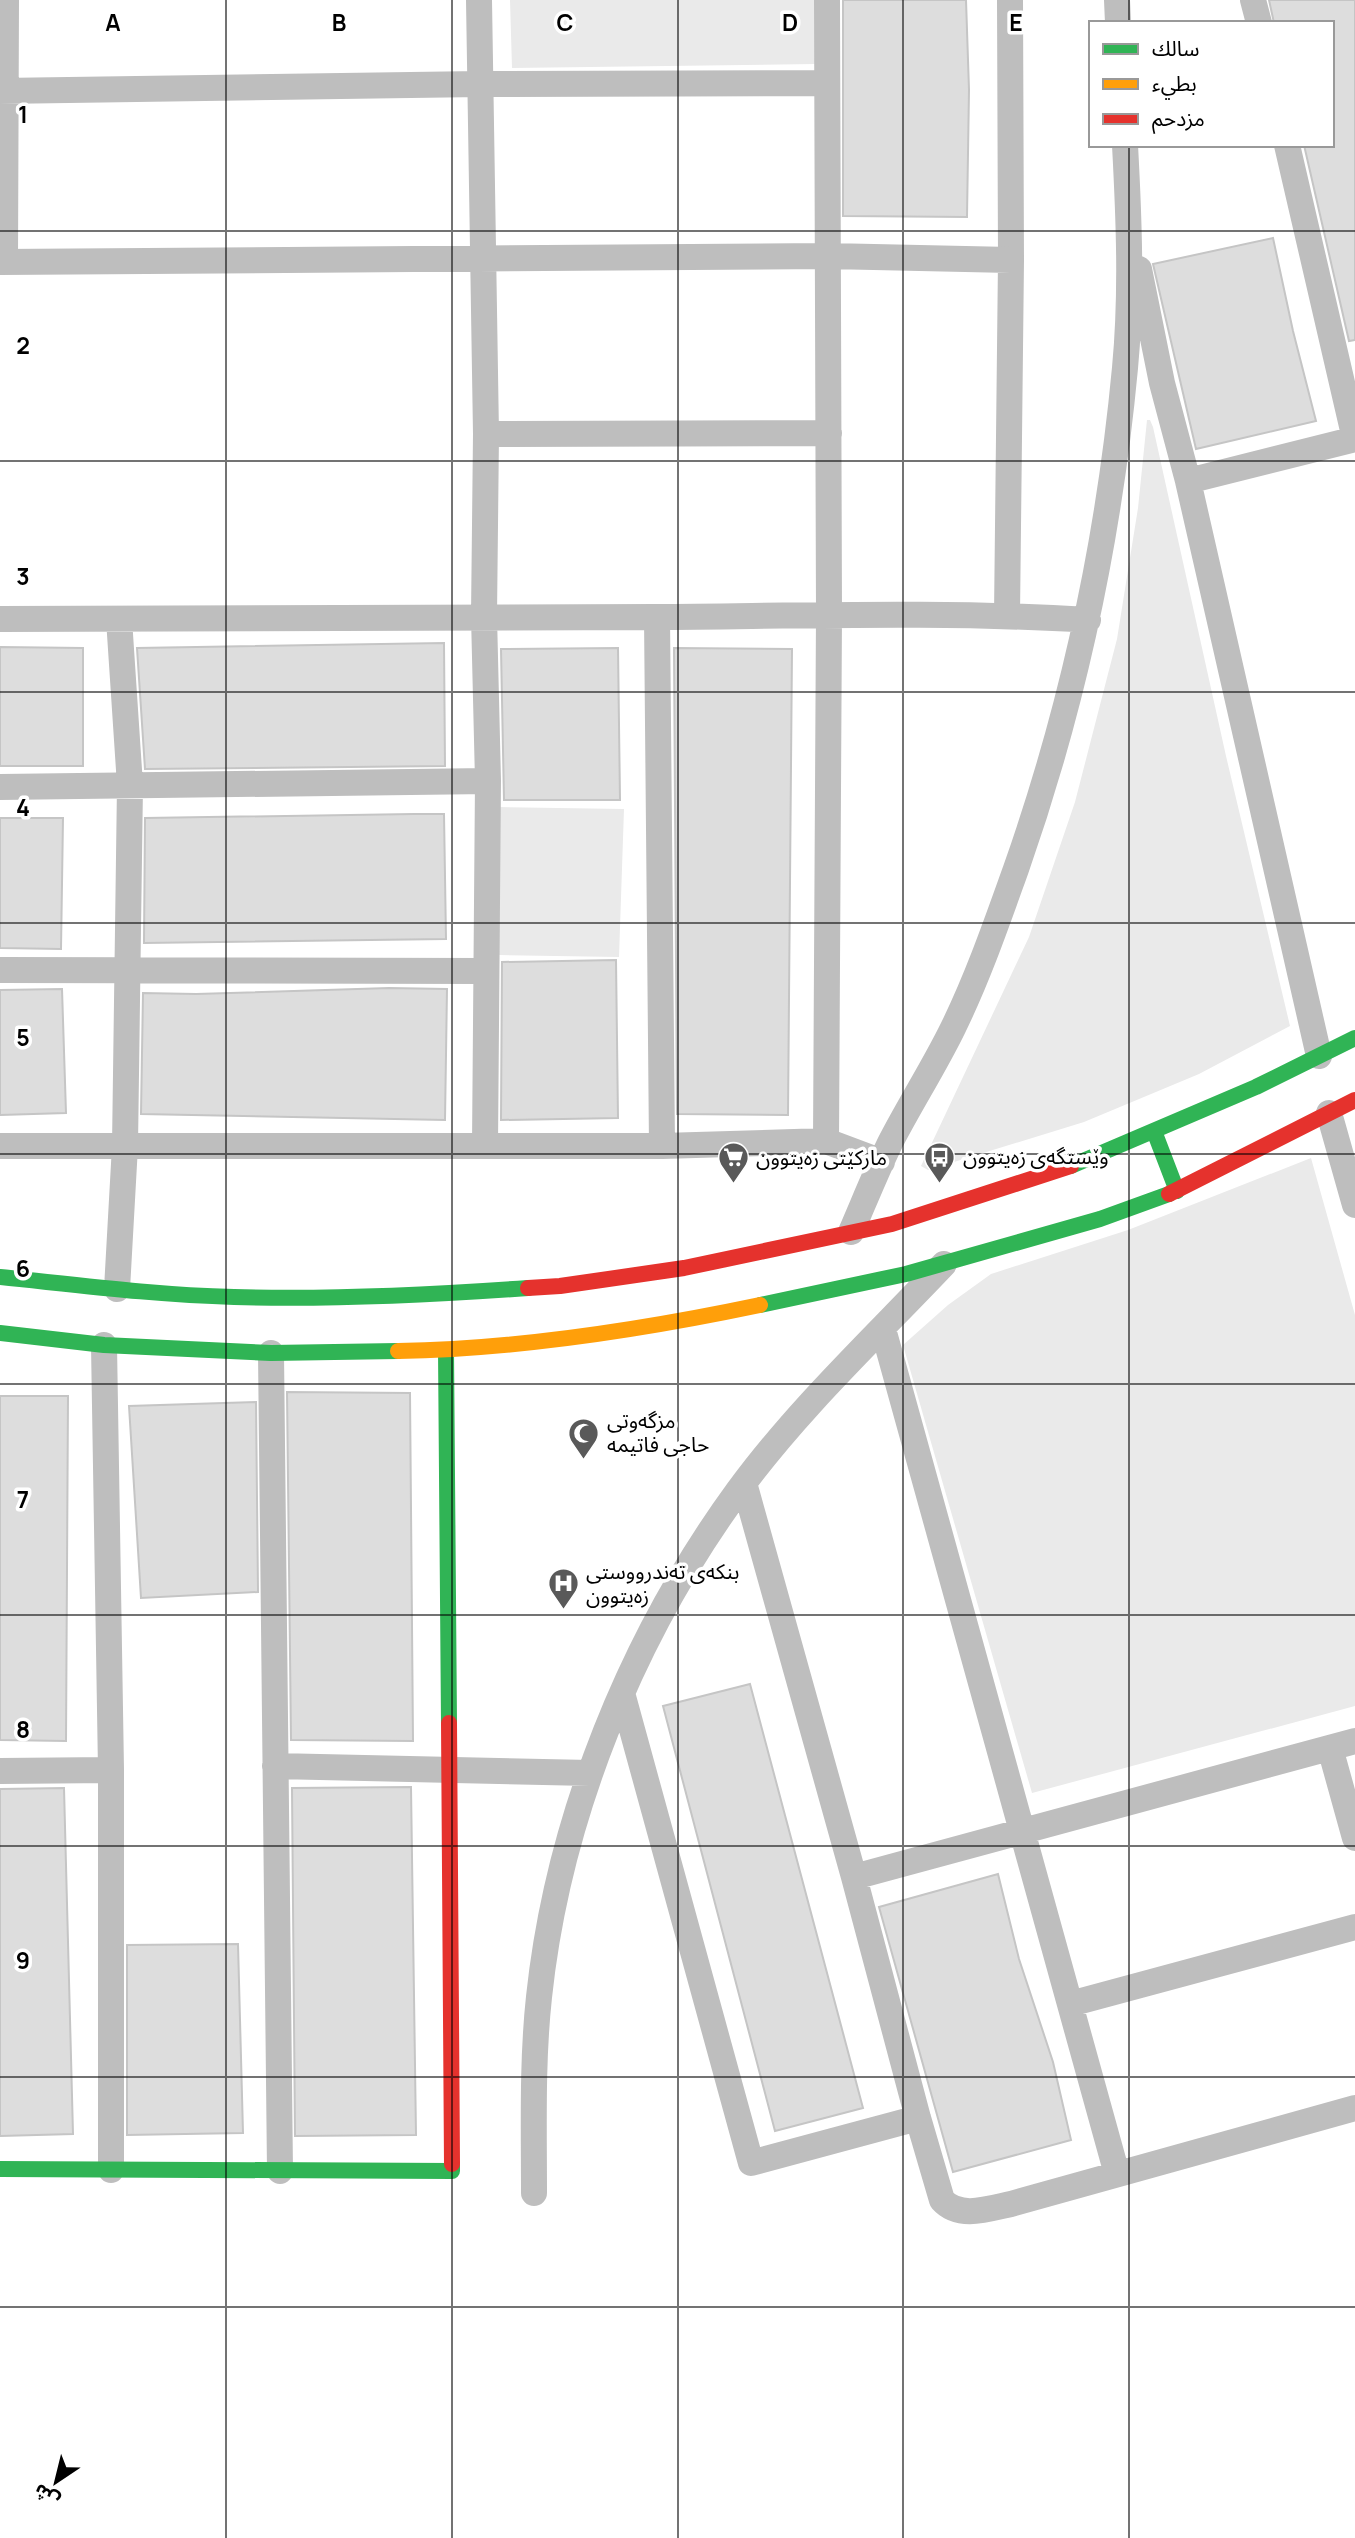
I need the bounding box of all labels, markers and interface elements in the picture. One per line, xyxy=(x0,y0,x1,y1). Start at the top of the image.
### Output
text: A xyxy=(105,6,121,38)
text: B xyxy=(332,6,346,38)
text: C xyxy=(557,6,574,38)
text: D xyxy=(782,6,798,38)
text: E xyxy=(1009,6,1023,38)
legend xyxy=(1089,21,1334,147)
text: سالك xyxy=(1152,34,1199,62)
text: بطيء xyxy=(1152,69,1197,100)
text: 1 xyxy=(18,98,28,130)
text: مزدحم xyxy=(1152,104,1205,134)
text: 2 xyxy=(16,329,30,361)
text: 3 xyxy=(16,560,30,592)
text: 4 xyxy=(16,791,30,823)
text: 5 xyxy=(16,1021,30,1053)
bus stop icon: وێستگەی زەیتوون xyxy=(923,1140,957,1184)
supermarket icon: مارکێتی زەیتوون xyxy=(716,1141,750,1185)
place label: وێستگەی زەیتوون xyxy=(963,1142,1109,1170)
place label: مارکێتی زەیتوون xyxy=(756,1143,887,1171)
text: 6 xyxy=(16,1252,30,1284)
place label: مزگەوتی حاجی فاتیمە xyxy=(607,1406,709,1458)
mosque icon: مزگەوتی حاجی فاتیمە xyxy=(567,1416,601,1460)
text: 7 xyxy=(17,1483,29,1515)
place label: بنکەی تەندرووستی زەیتوون xyxy=(586,1557,739,1609)
hospital icon: بنکەی تەندرووستی زەیتوون xyxy=(546,1567,580,1611)
text: 8 xyxy=(16,1713,30,1745)
text: 9 xyxy=(16,1944,30,1976)
north arrow xyxy=(21,2447,91,2517)
text: ش xyxy=(28,2478,64,2514)

